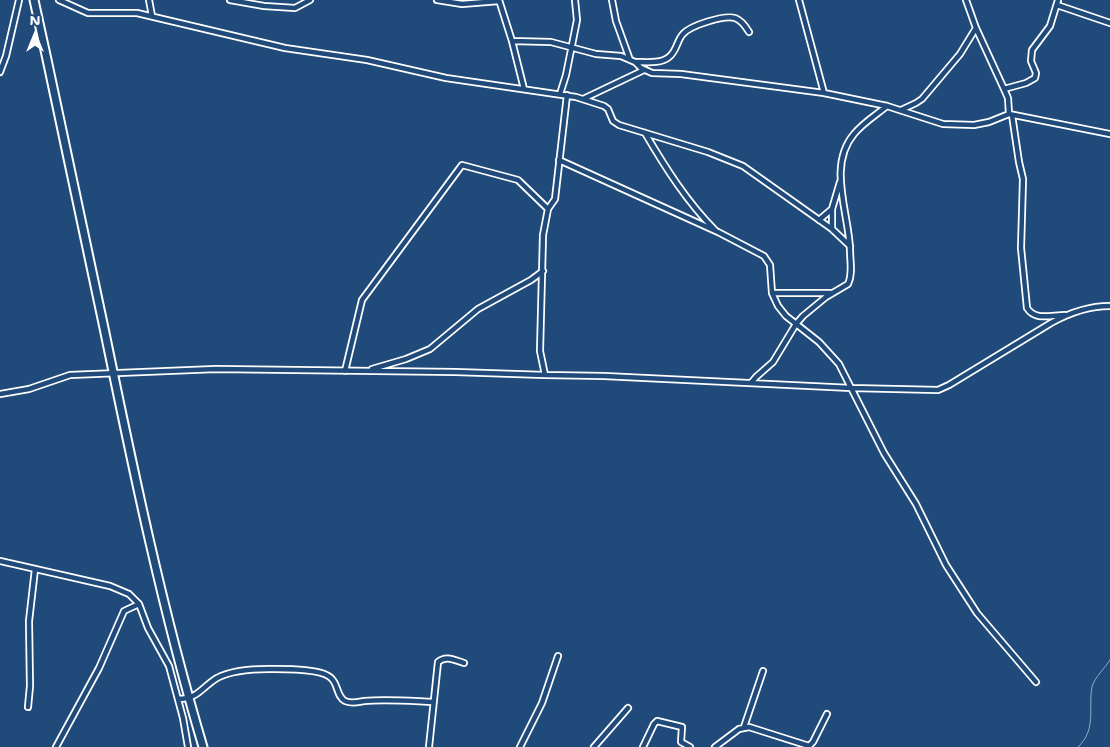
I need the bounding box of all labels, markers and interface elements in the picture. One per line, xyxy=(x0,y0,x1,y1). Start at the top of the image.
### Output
north arrow xyxy=(10,10,60,60)
text: N xyxy=(29,11,41,29)

